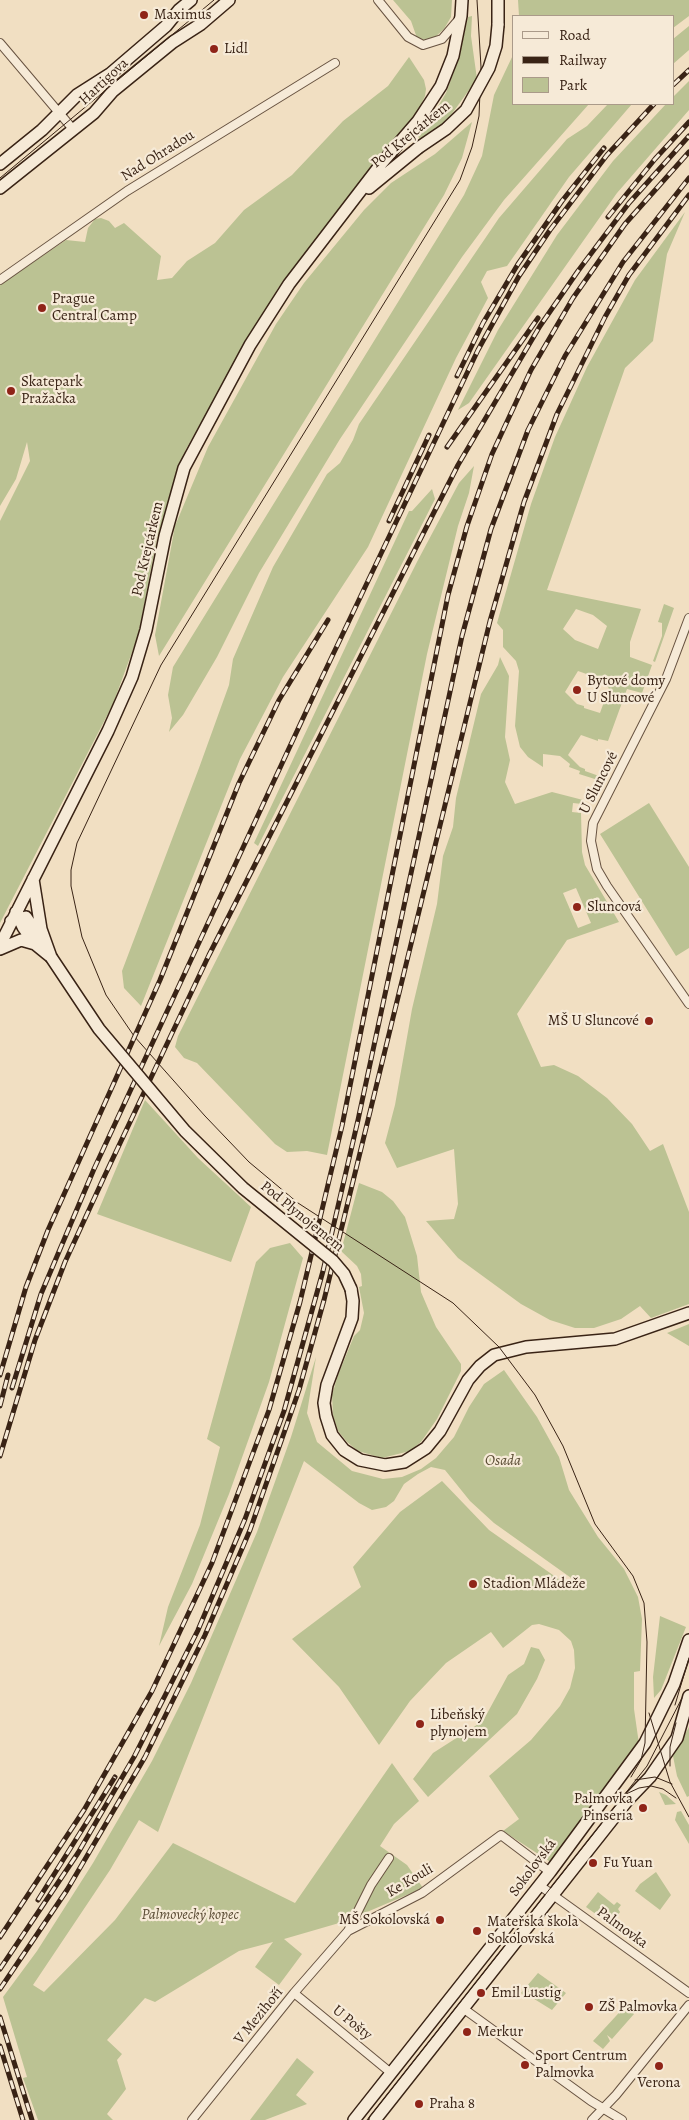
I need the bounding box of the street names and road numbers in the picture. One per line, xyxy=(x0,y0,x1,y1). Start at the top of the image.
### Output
street label: Hartigova xyxy=(76,55,132,109)
street label: Pod Krejcárkem xyxy=(368,98,454,172)
street label: Nad Ohradou xyxy=(118,126,198,186)
street label: Pod Krejcárkem xyxy=(128,500,168,598)
street label: U Sluncové xyxy=(576,749,622,817)
street label: Pod Plynojemem xyxy=(256,1178,348,1256)
street label: Sokolovská xyxy=(506,1836,560,1900)
street label: Ke Kouli xyxy=(383,1860,437,1902)
street label: Palmovka xyxy=(593,1903,651,1953)
street label: V Mezihoří xyxy=(231,1984,287,2048)
street label: U Pošty xyxy=(328,2002,376,2044)

